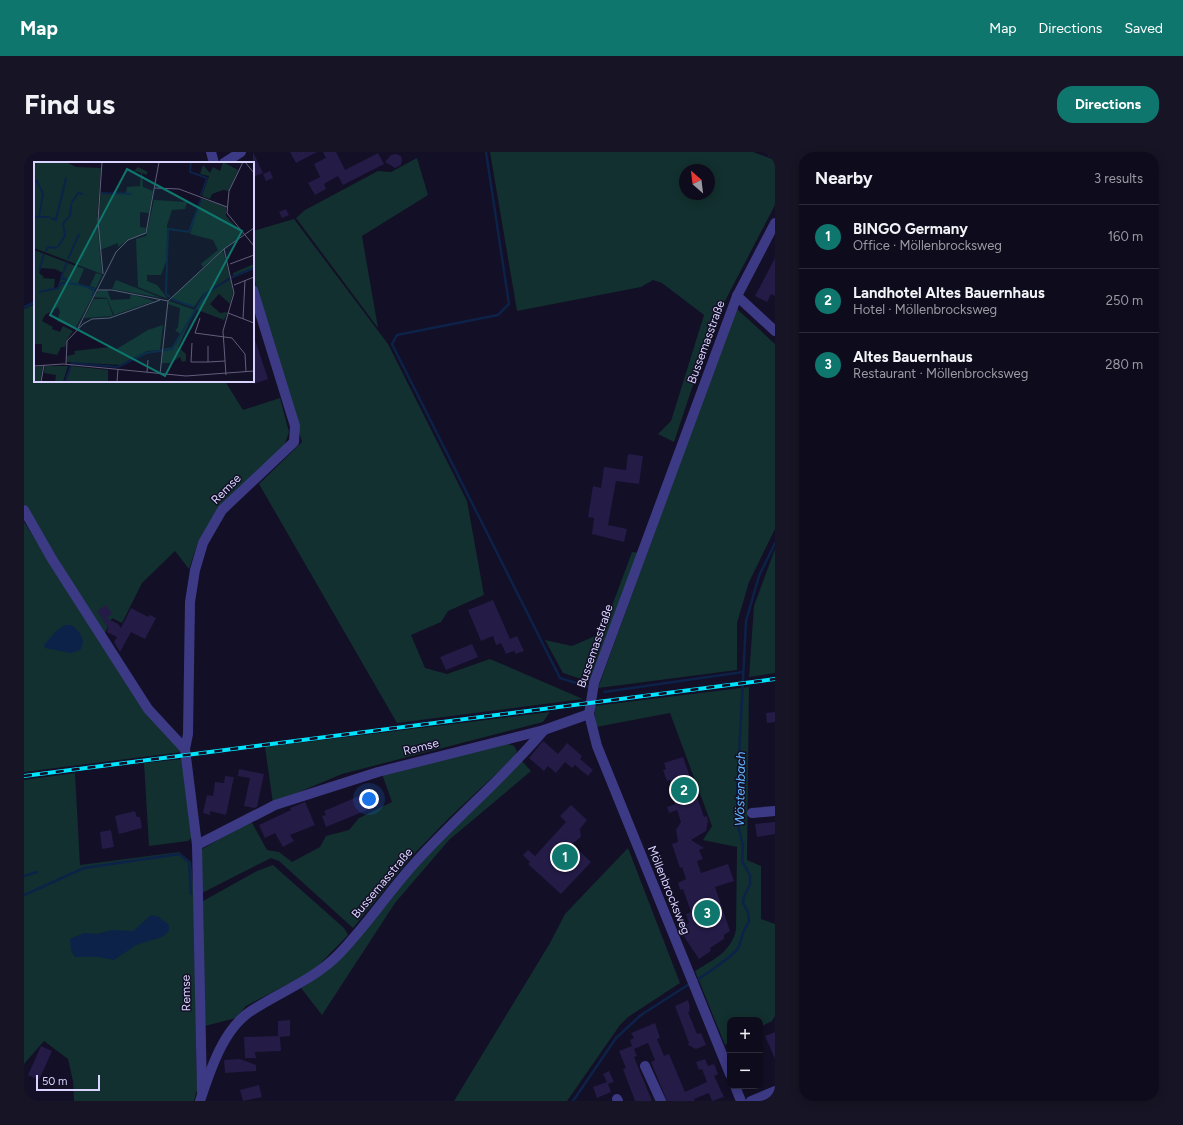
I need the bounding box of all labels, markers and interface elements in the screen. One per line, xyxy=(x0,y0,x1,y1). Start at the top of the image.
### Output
text: Map xyxy=(20,17,58,40)
text: Map xyxy=(989,20,1017,37)
text: Directions xyxy=(1039,20,1102,37)
text: Saved xyxy=(1124,20,1163,37)
button: Directions xyxy=(1057,86,1159,123)
text: Find us xyxy=(24,87,115,121)
inset map xyxy=(34,162,254,382)
north arrow xyxy=(679,164,715,200)
text: Nearby xyxy=(815,168,873,188)
text: 3 results xyxy=(1094,171,1143,186)
text: BINGO Germany xyxy=(853,220,968,238)
text: 1 xyxy=(825,229,831,244)
text: 160 m xyxy=(1108,229,1143,244)
text: Office · Möllenbrocksweg xyxy=(853,238,1002,253)
text: Landhotel Altes Bauernhaus xyxy=(853,284,1045,302)
text: 2 xyxy=(824,293,832,308)
text: 250 m xyxy=(1106,293,1143,308)
street label: Bussemasstraße xyxy=(684,298,728,385)
text: Hotel · Möllenbrocksweg xyxy=(853,302,997,317)
text: Altes Bauernhaus xyxy=(853,348,972,366)
text: 3 xyxy=(824,357,832,372)
text: 280 m xyxy=(1105,357,1143,372)
text: Restaurant · Möllenbrocksweg xyxy=(853,366,1028,381)
street label: Remse xyxy=(208,471,244,507)
street label: Bussemasstraße xyxy=(574,602,616,690)
street label: Remse xyxy=(402,736,441,758)
water label: Wöstenbach xyxy=(732,752,748,826)
pin: 2 xyxy=(671,775,697,805)
your location xyxy=(359,789,379,809)
pin: 1 xyxy=(552,842,578,872)
street label: Möllenbrocksweg xyxy=(645,844,693,936)
street label: Bussemasstraße xyxy=(349,845,416,921)
pin: 3 xyxy=(694,898,720,928)
street label: Remse xyxy=(179,974,193,1011)
map controls xyxy=(727,1017,763,1089)
button: + xyxy=(727,1017,763,1053)
button: − xyxy=(727,1053,763,1089)
scale bar xyxy=(36,1073,100,1092)
text: 50 m xyxy=(42,1075,67,1088)

